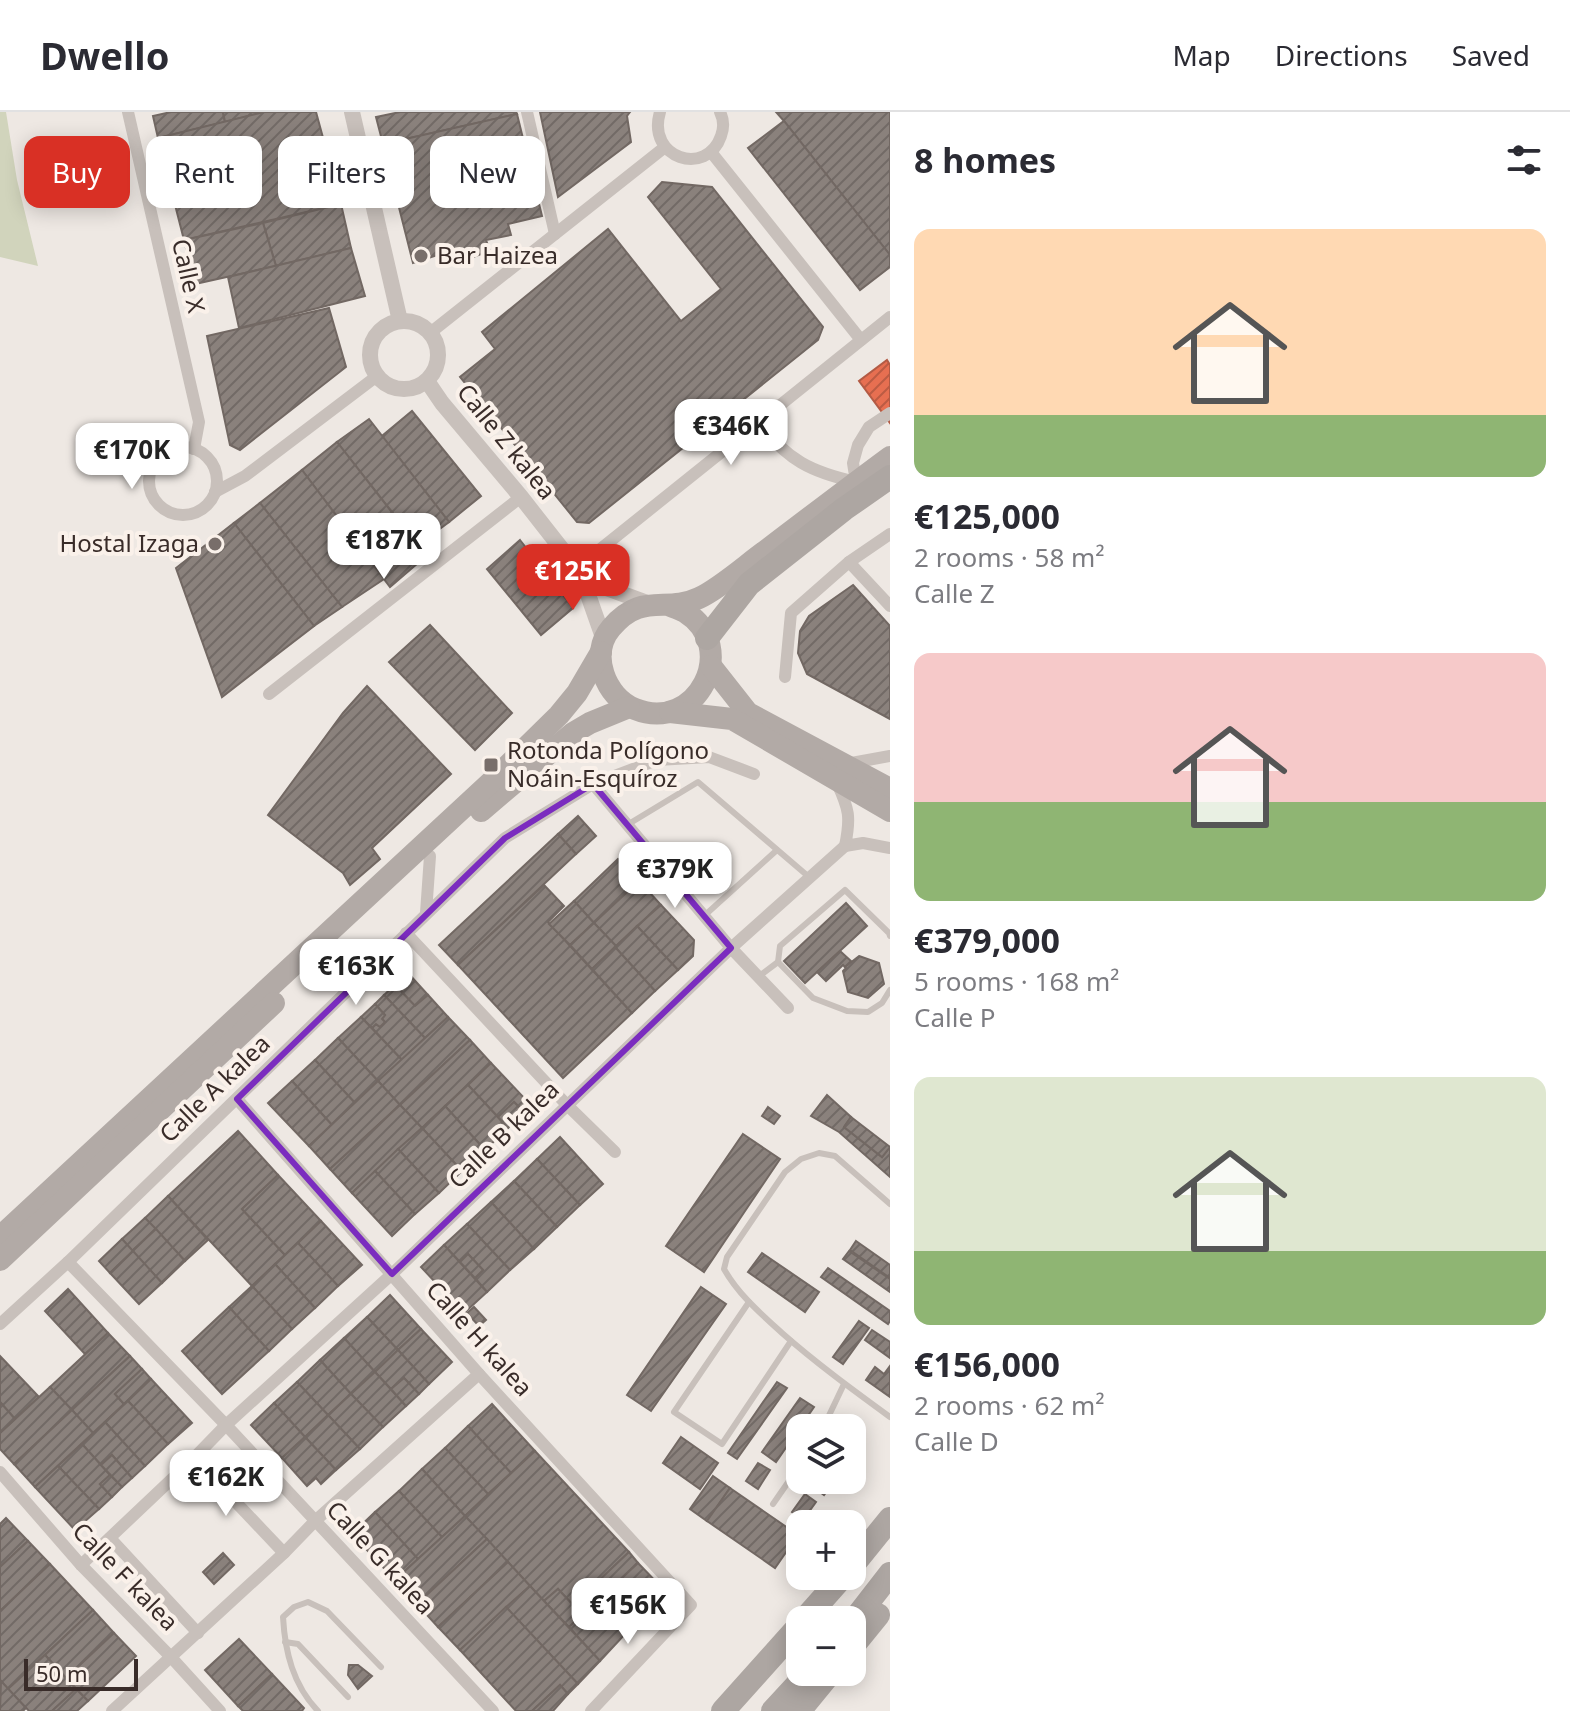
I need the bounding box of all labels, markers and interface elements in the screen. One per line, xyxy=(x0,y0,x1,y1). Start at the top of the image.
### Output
text: Dwello xyxy=(40,29,169,81)
text: Map xyxy=(1172,36,1231,74)
text: Directions xyxy=(1275,36,1408,74)
text: Saved xyxy=(1452,36,1530,74)
chip: Buy xyxy=(24,136,130,208)
chip: Rent xyxy=(146,136,262,208)
chip: Filters xyxy=(278,136,414,208)
chip: New xyxy=(430,136,545,208)
text: 8 homes xyxy=(914,137,1056,183)
icon: filters xyxy=(1502,138,1546,182)
street label: Calle X xyxy=(165,235,214,316)
place label: Bar Haizea xyxy=(437,238,558,271)
marker: Bar Haizea xyxy=(412,247,430,265)
icon: home xyxy=(1158,281,1302,425)
street label: Calle Z kalea xyxy=(450,376,564,506)
pin: €346K xyxy=(675,399,787,467)
text: €346K xyxy=(693,407,769,443)
pin: €170K xyxy=(76,423,188,491)
text: €170K xyxy=(94,431,170,467)
text: €125,000 xyxy=(914,493,1060,539)
pin: €187K xyxy=(328,513,440,581)
text: €187K xyxy=(346,521,422,557)
place label: Hostal Izaga xyxy=(60,526,199,559)
marker: Hostal Izaga xyxy=(206,535,224,553)
text: 2 rooms · 58 m² xyxy=(914,539,1104,575)
pin: €125K xyxy=(517,544,629,612)
text: €125K xyxy=(535,552,611,588)
text: Calle Z xyxy=(914,575,995,611)
icon: home xyxy=(1158,705,1302,849)
place label: Rotonda Polígono Noáin-Esquíroz xyxy=(507,733,709,794)
marker: Rotonda Polígono Noáin-Esquíroz xyxy=(482,756,500,774)
pin: €379K xyxy=(619,842,731,910)
text: €379K xyxy=(637,850,713,886)
text: €379,000 xyxy=(914,917,1060,963)
pin: €163K xyxy=(300,939,412,1007)
text: €163K xyxy=(318,947,394,983)
text: 5 rooms · 168 m² xyxy=(914,963,1119,999)
text: Calle P xyxy=(914,999,996,1035)
street label: Calle A kalea xyxy=(151,1027,276,1149)
street label: Calle B kalea xyxy=(440,1073,566,1195)
icon: home xyxy=(1158,1129,1302,1273)
street label: Calle H kalea xyxy=(420,1273,541,1403)
text: €156,000 xyxy=(914,1341,1060,1387)
text: 2 rooms · 62 m² xyxy=(914,1387,1104,1423)
map controls xyxy=(786,1414,866,1686)
button: layers xyxy=(786,1414,866,1494)
text: Calle D xyxy=(914,1423,999,1459)
pin: €162K xyxy=(170,1450,282,1518)
text: €162K xyxy=(188,1458,264,1494)
street label: Calle G kalea xyxy=(320,1493,442,1621)
button: + xyxy=(786,1510,866,1590)
street label: Calle F kalea xyxy=(66,1515,186,1637)
pin: €156K xyxy=(572,1578,684,1646)
text: €156K xyxy=(590,1586,666,1622)
button: − xyxy=(786,1606,866,1686)
scale bar xyxy=(24,1655,138,1691)
text: 50 m xyxy=(36,1658,87,1688)

